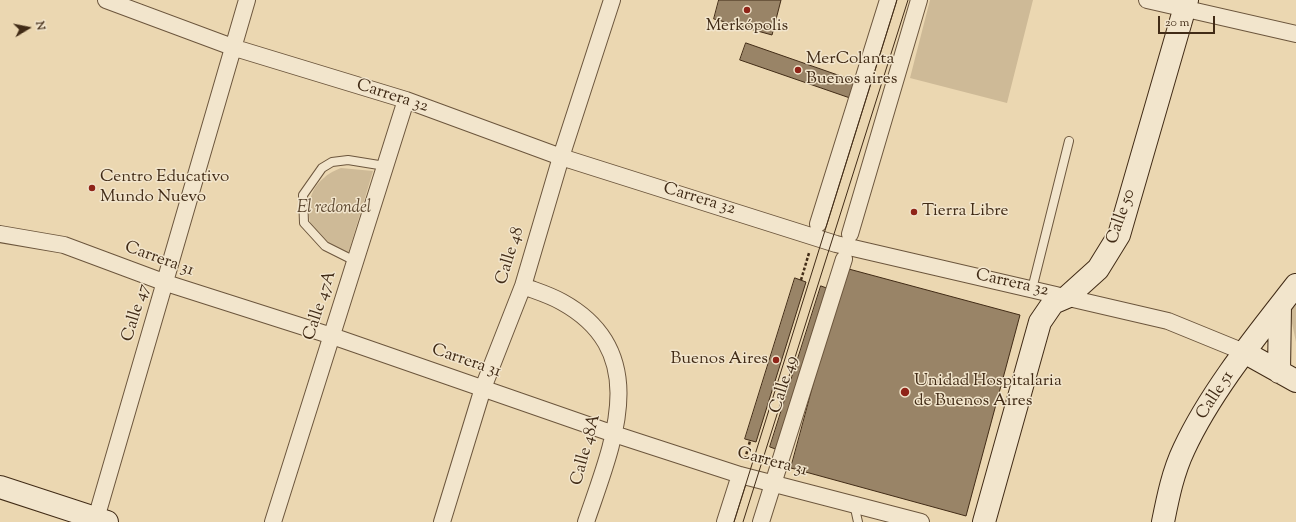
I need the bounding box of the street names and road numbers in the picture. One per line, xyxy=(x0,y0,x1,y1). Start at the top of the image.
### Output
street label: Carrera 32 xyxy=(353,76,431,118)
street label: Carrera 32 xyxy=(660,179,738,221)
street label: Calle 50 xyxy=(1103,187,1141,247)
street label: Calle 48 xyxy=(493,225,529,287)
street label: Carrera 31 xyxy=(122,238,196,282)
street label: Carrera 32 xyxy=(973,266,1051,302)
street label: Calle 47A xyxy=(300,269,342,343)
street label: Calle 47 xyxy=(119,282,155,344)
street label: Carrera 31 xyxy=(429,341,503,383)
street label: Calle 49 xyxy=(767,354,803,416)
street label: Calle 51 xyxy=(1193,368,1239,424)
street label: Calle 48A xyxy=(568,412,606,488)
street label: Carrera 31 xyxy=(734,444,810,482)

